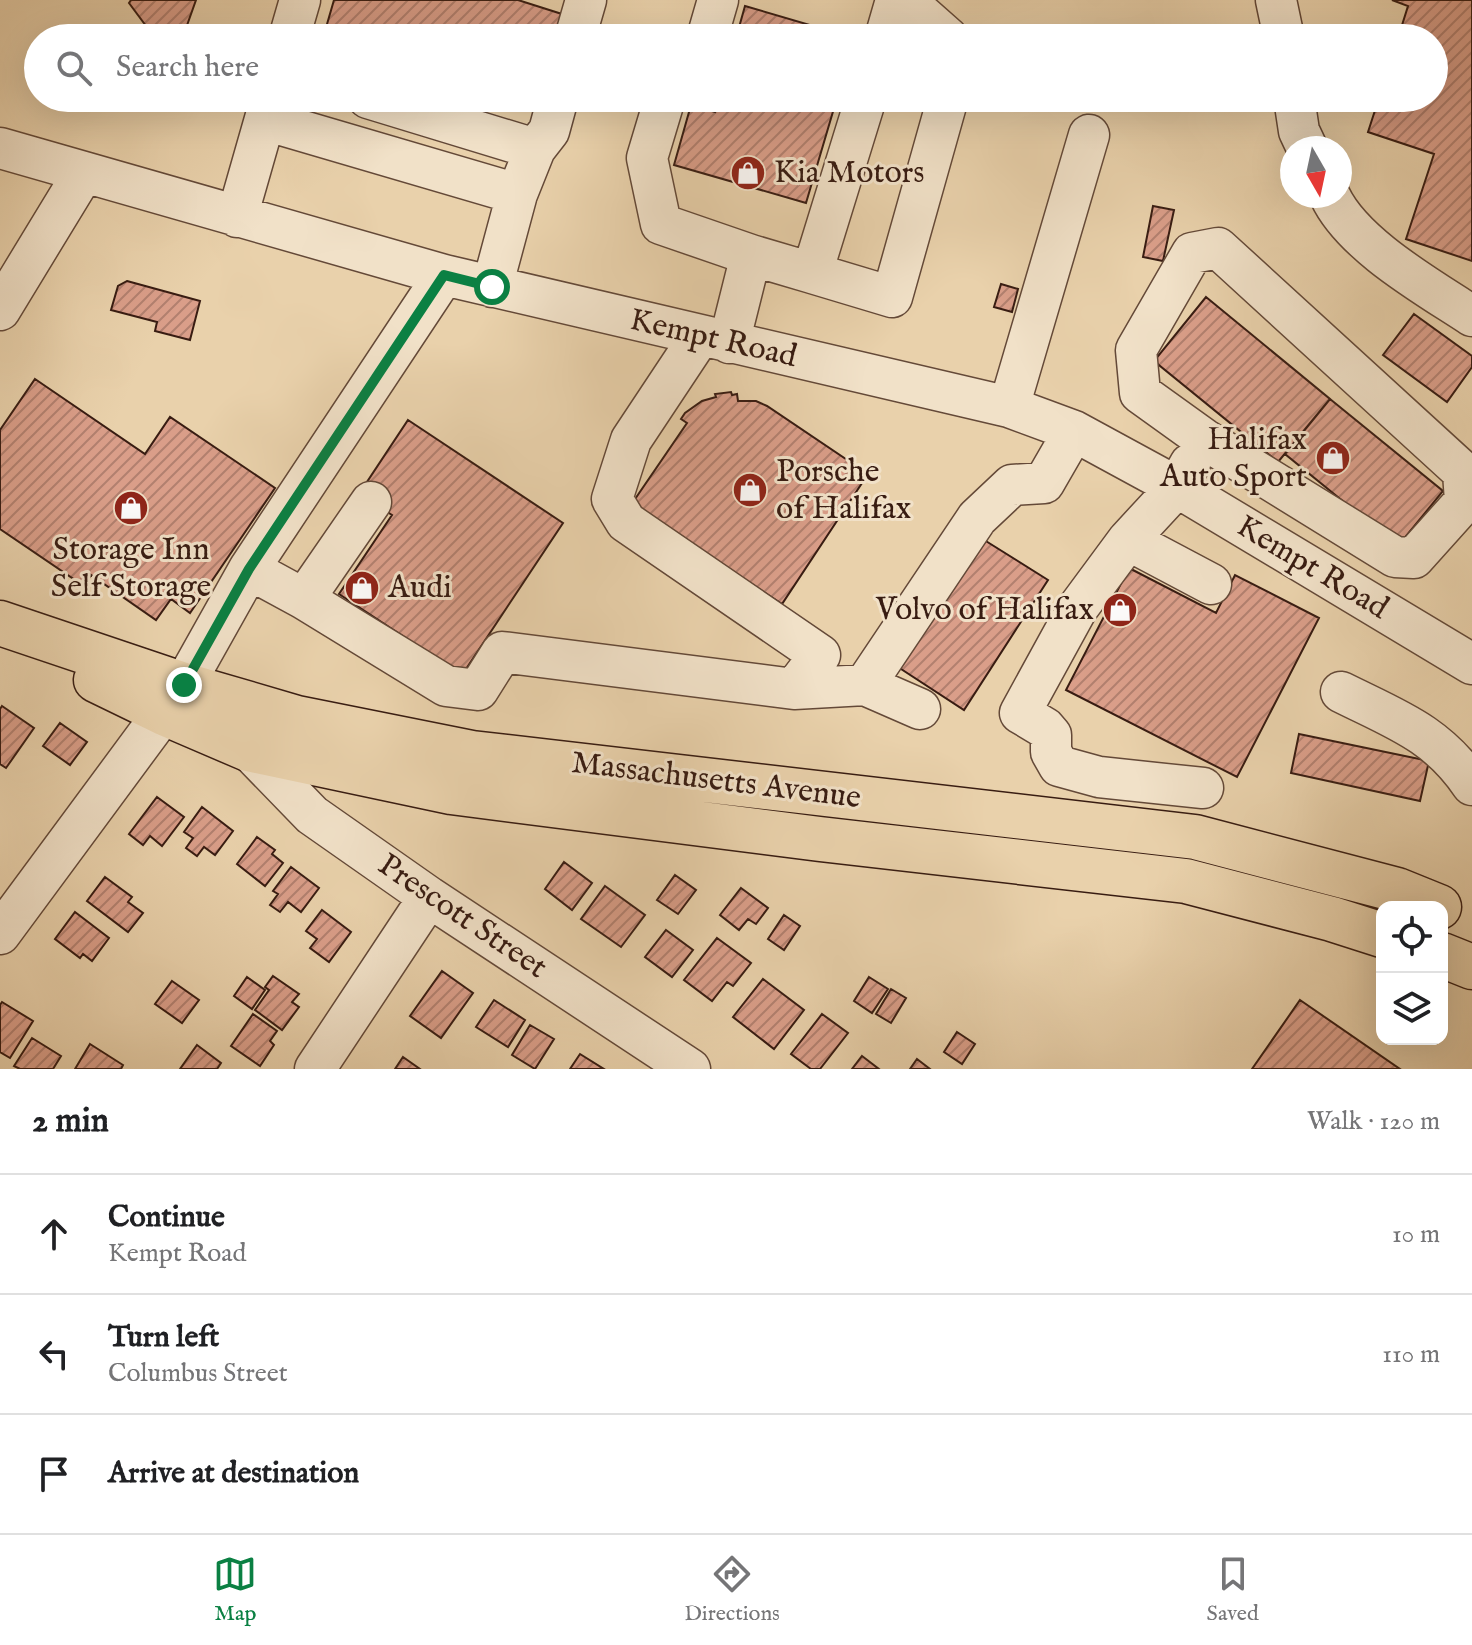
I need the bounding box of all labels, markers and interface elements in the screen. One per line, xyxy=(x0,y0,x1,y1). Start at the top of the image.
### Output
search box xyxy=(24,24,1448,112)
icon: search xyxy=(52,46,96,90)
text: Search here xyxy=(116,49,259,87)
north arrow xyxy=(1280,136,1352,208)
place label: Kia Motors xyxy=(774,153,925,194)
shop icon: Kia Motors xyxy=(729,154,767,192)
route start xyxy=(474,269,510,305)
street label: Kempt Road xyxy=(625,300,801,378)
place label: Halifax Auto Sport xyxy=(1159,420,1307,498)
shop icon: Halifax Auto Sport xyxy=(1314,439,1352,477)
place label: Porsche of Halifax xyxy=(776,452,911,530)
shop icon: Porsche of Halifax xyxy=(731,471,769,509)
shop icon: Storage Inn Self Storage xyxy=(112,489,150,527)
street label: Kempt Road xyxy=(1229,507,1396,630)
place label: Storage Inn Self Storage xyxy=(51,530,211,608)
place label: Audi xyxy=(387,568,452,609)
shop icon: Audi xyxy=(343,569,381,607)
place label: Volvo of Halifax xyxy=(875,590,1094,631)
shop icon: Volvo of Halifax xyxy=(1101,591,1139,629)
route end xyxy=(166,667,202,703)
street label: Massachusetts Avenue xyxy=(569,743,863,819)
street label: Prescott Street xyxy=(369,845,555,989)
map controls xyxy=(1376,901,1448,1045)
button: locate xyxy=(1376,901,1448,973)
button: layers xyxy=(1376,973,1448,1045)
text: 2 min xyxy=(32,1100,109,1143)
text: Walk · 120 m xyxy=(1307,1105,1440,1138)
text: Continue xyxy=(108,1199,225,1237)
icon: ahead xyxy=(32,1212,76,1256)
text: 10 m xyxy=(1392,1218,1440,1251)
text: Kempt Road xyxy=(108,1237,246,1270)
text: Turn left xyxy=(108,1319,219,1357)
icon: left xyxy=(32,1332,76,1376)
text: 110 m xyxy=(1382,1338,1440,1371)
text: Columbus Street xyxy=(108,1357,288,1390)
icon: arrive xyxy=(32,1452,76,1496)
text: Arrive at destination xyxy=(108,1455,359,1493)
tab: Map xyxy=(213,1552,257,1628)
tab: Directions xyxy=(684,1552,780,1628)
tab: Saved xyxy=(1207,1552,1259,1628)

